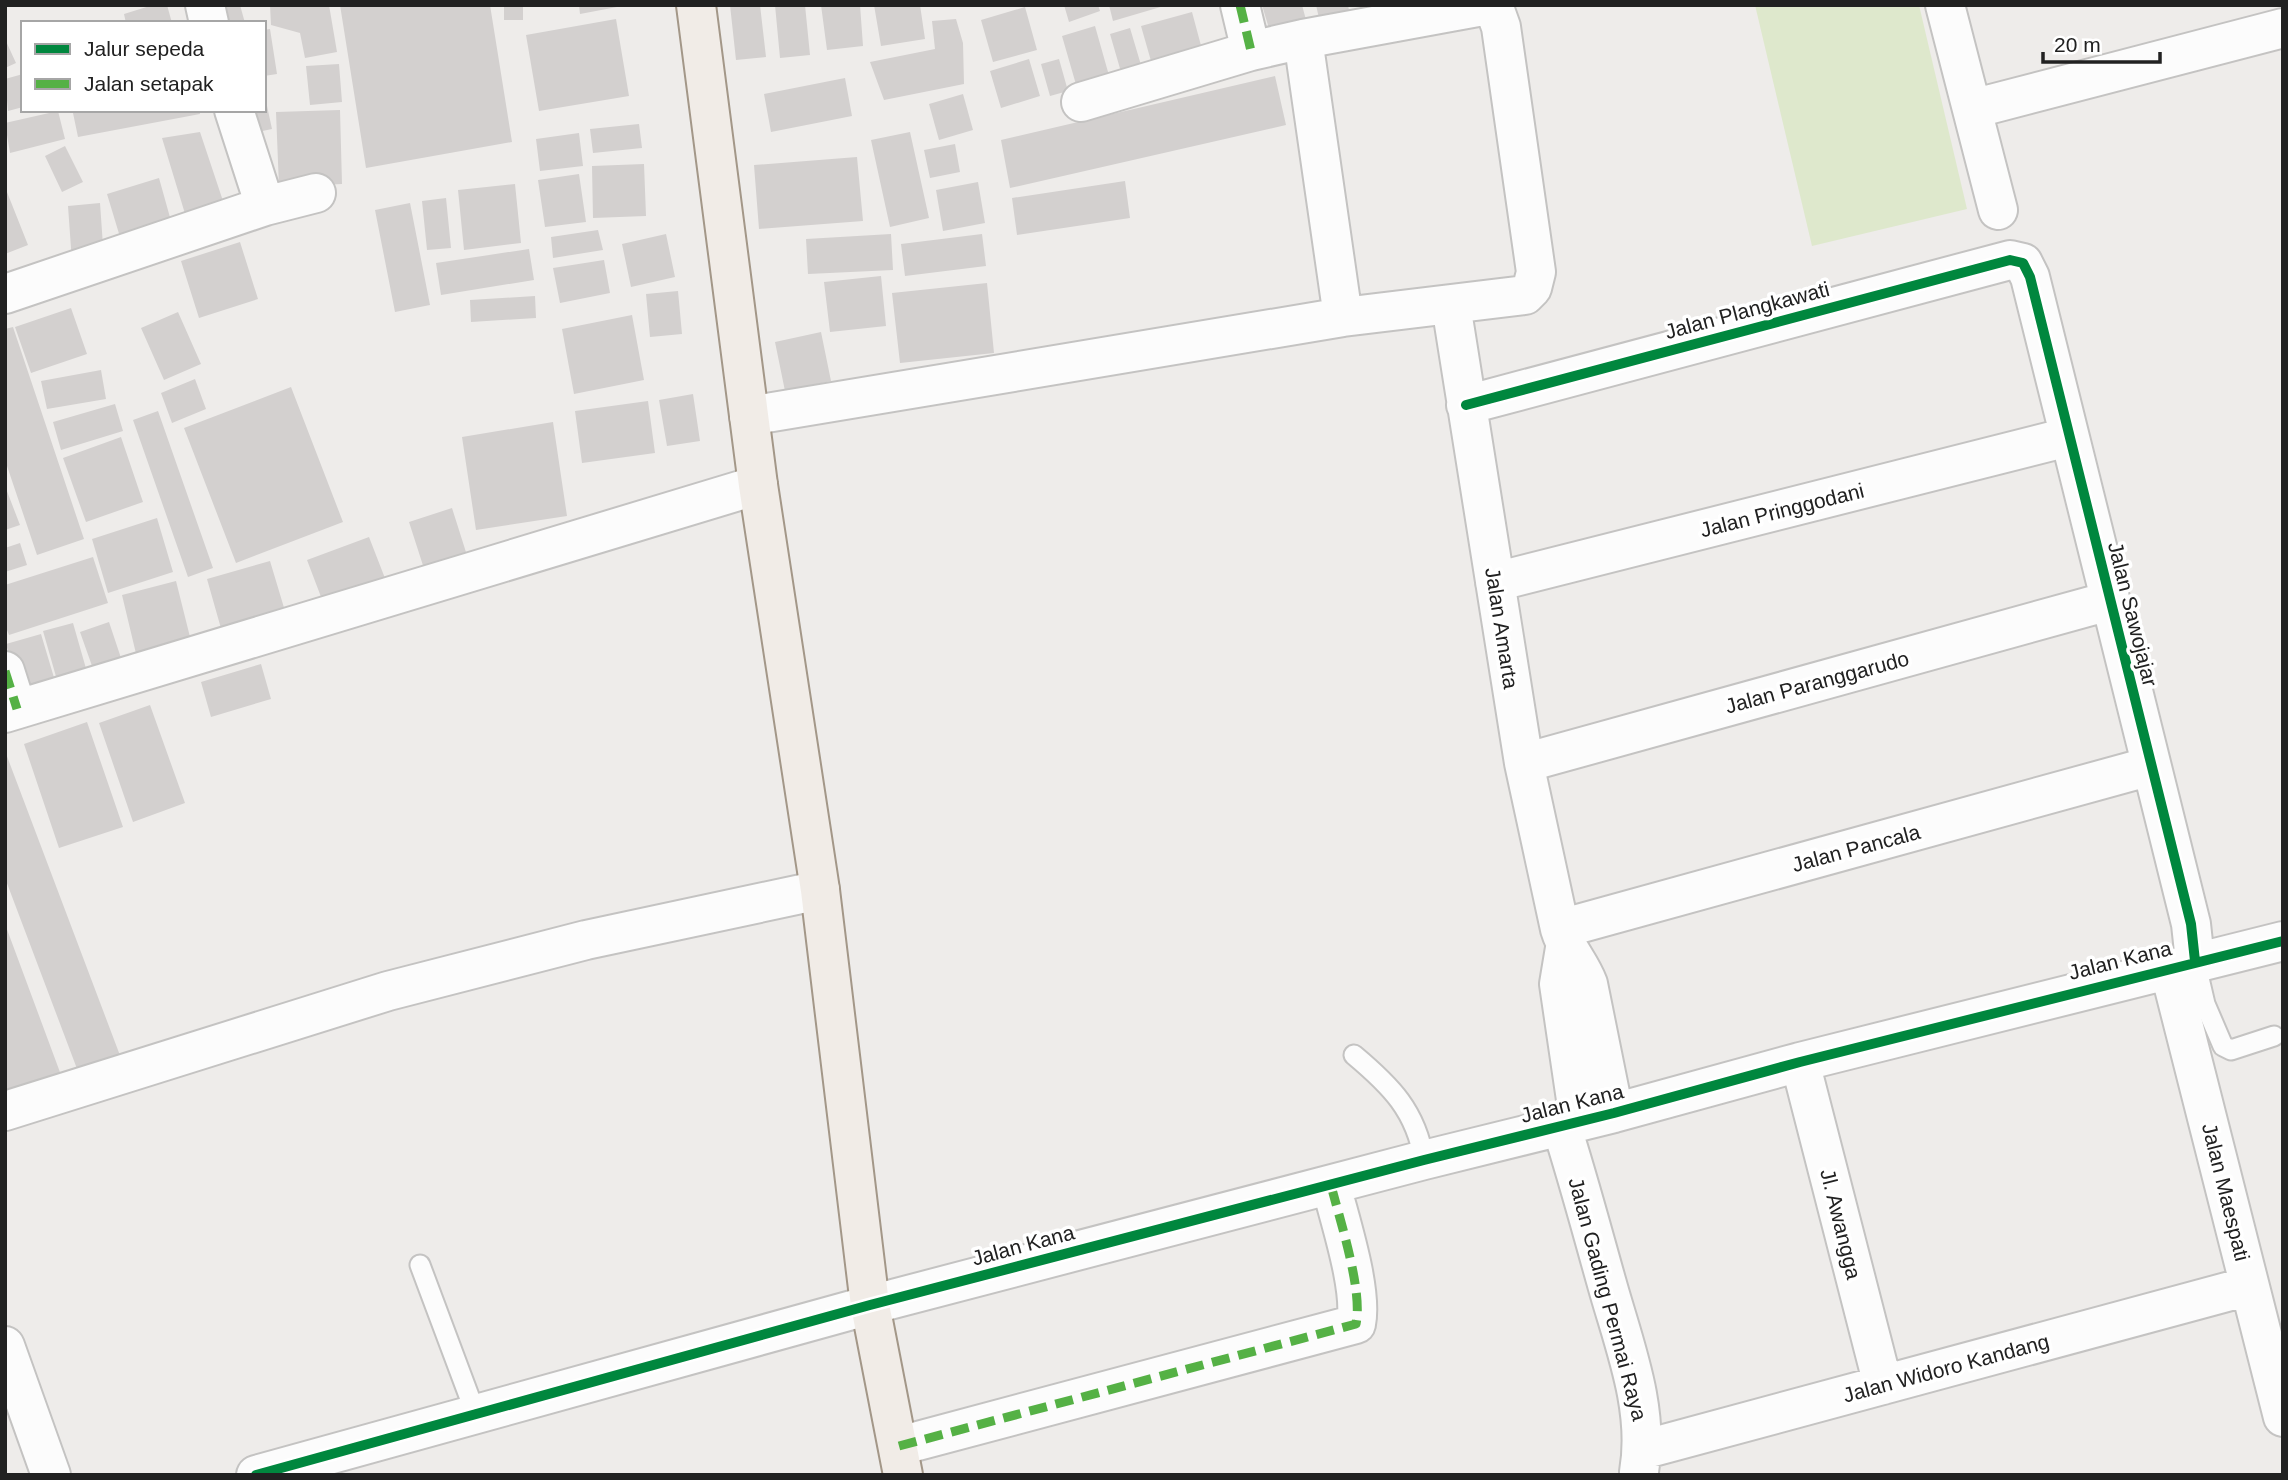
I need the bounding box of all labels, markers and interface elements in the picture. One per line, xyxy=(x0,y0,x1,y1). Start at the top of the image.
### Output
legend xyxy=(21,21,266,112)
scale bar xyxy=(2043,21,2160,65)
text: 20 m xyxy=(2054,33,2101,56)
text: Jalur sepeda xyxy=(84,37,205,60)
text: Jalan setapak xyxy=(84,72,214,95)
street label: Jalan Plangkawati xyxy=(1662,277,1832,343)
street label: Jalan Pringgodani xyxy=(1698,479,1866,541)
street label: Jalan Sawojajar xyxy=(2104,539,2162,689)
street label: Jalan Amarta xyxy=(1481,566,1523,691)
street label: Jalan Paranggarudo xyxy=(1723,646,1911,718)
street label: Jalan Pancala xyxy=(1789,820,1923,876)
street label: Jalan Kana xyxy=(2066,936,2174,984)
street label: Jalan Kana xyxy=(1518,1079,1626,1127)
street label: Jalan Maespati xyxy=(2198,1121,2254,1263)
street label: Jl. Awangga xyxy=(1816,1166,1866,1282)
street label: Jalan Gading Permai Raya xyxy=(1564,1175,1652,1423)
street label: Jalan Kana xyxy=(969,1220,1077,1270)
street label: Jalan Widoro Kandang xyxy=(1840,1329,2052,1407)

